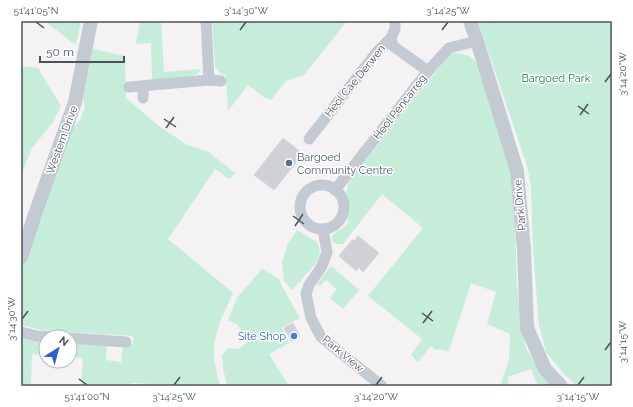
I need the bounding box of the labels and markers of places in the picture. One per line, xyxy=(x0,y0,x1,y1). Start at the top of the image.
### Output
place label: Bargoed Community Centre xyxy=(297,151,394,177)
marker: Bargoed Community Centre xyxy=(284,158,294,168)
place label: Site Shop xyxy=(238,330,286,343)
marker: Site Shop xyxy=(289,331,299,341)

